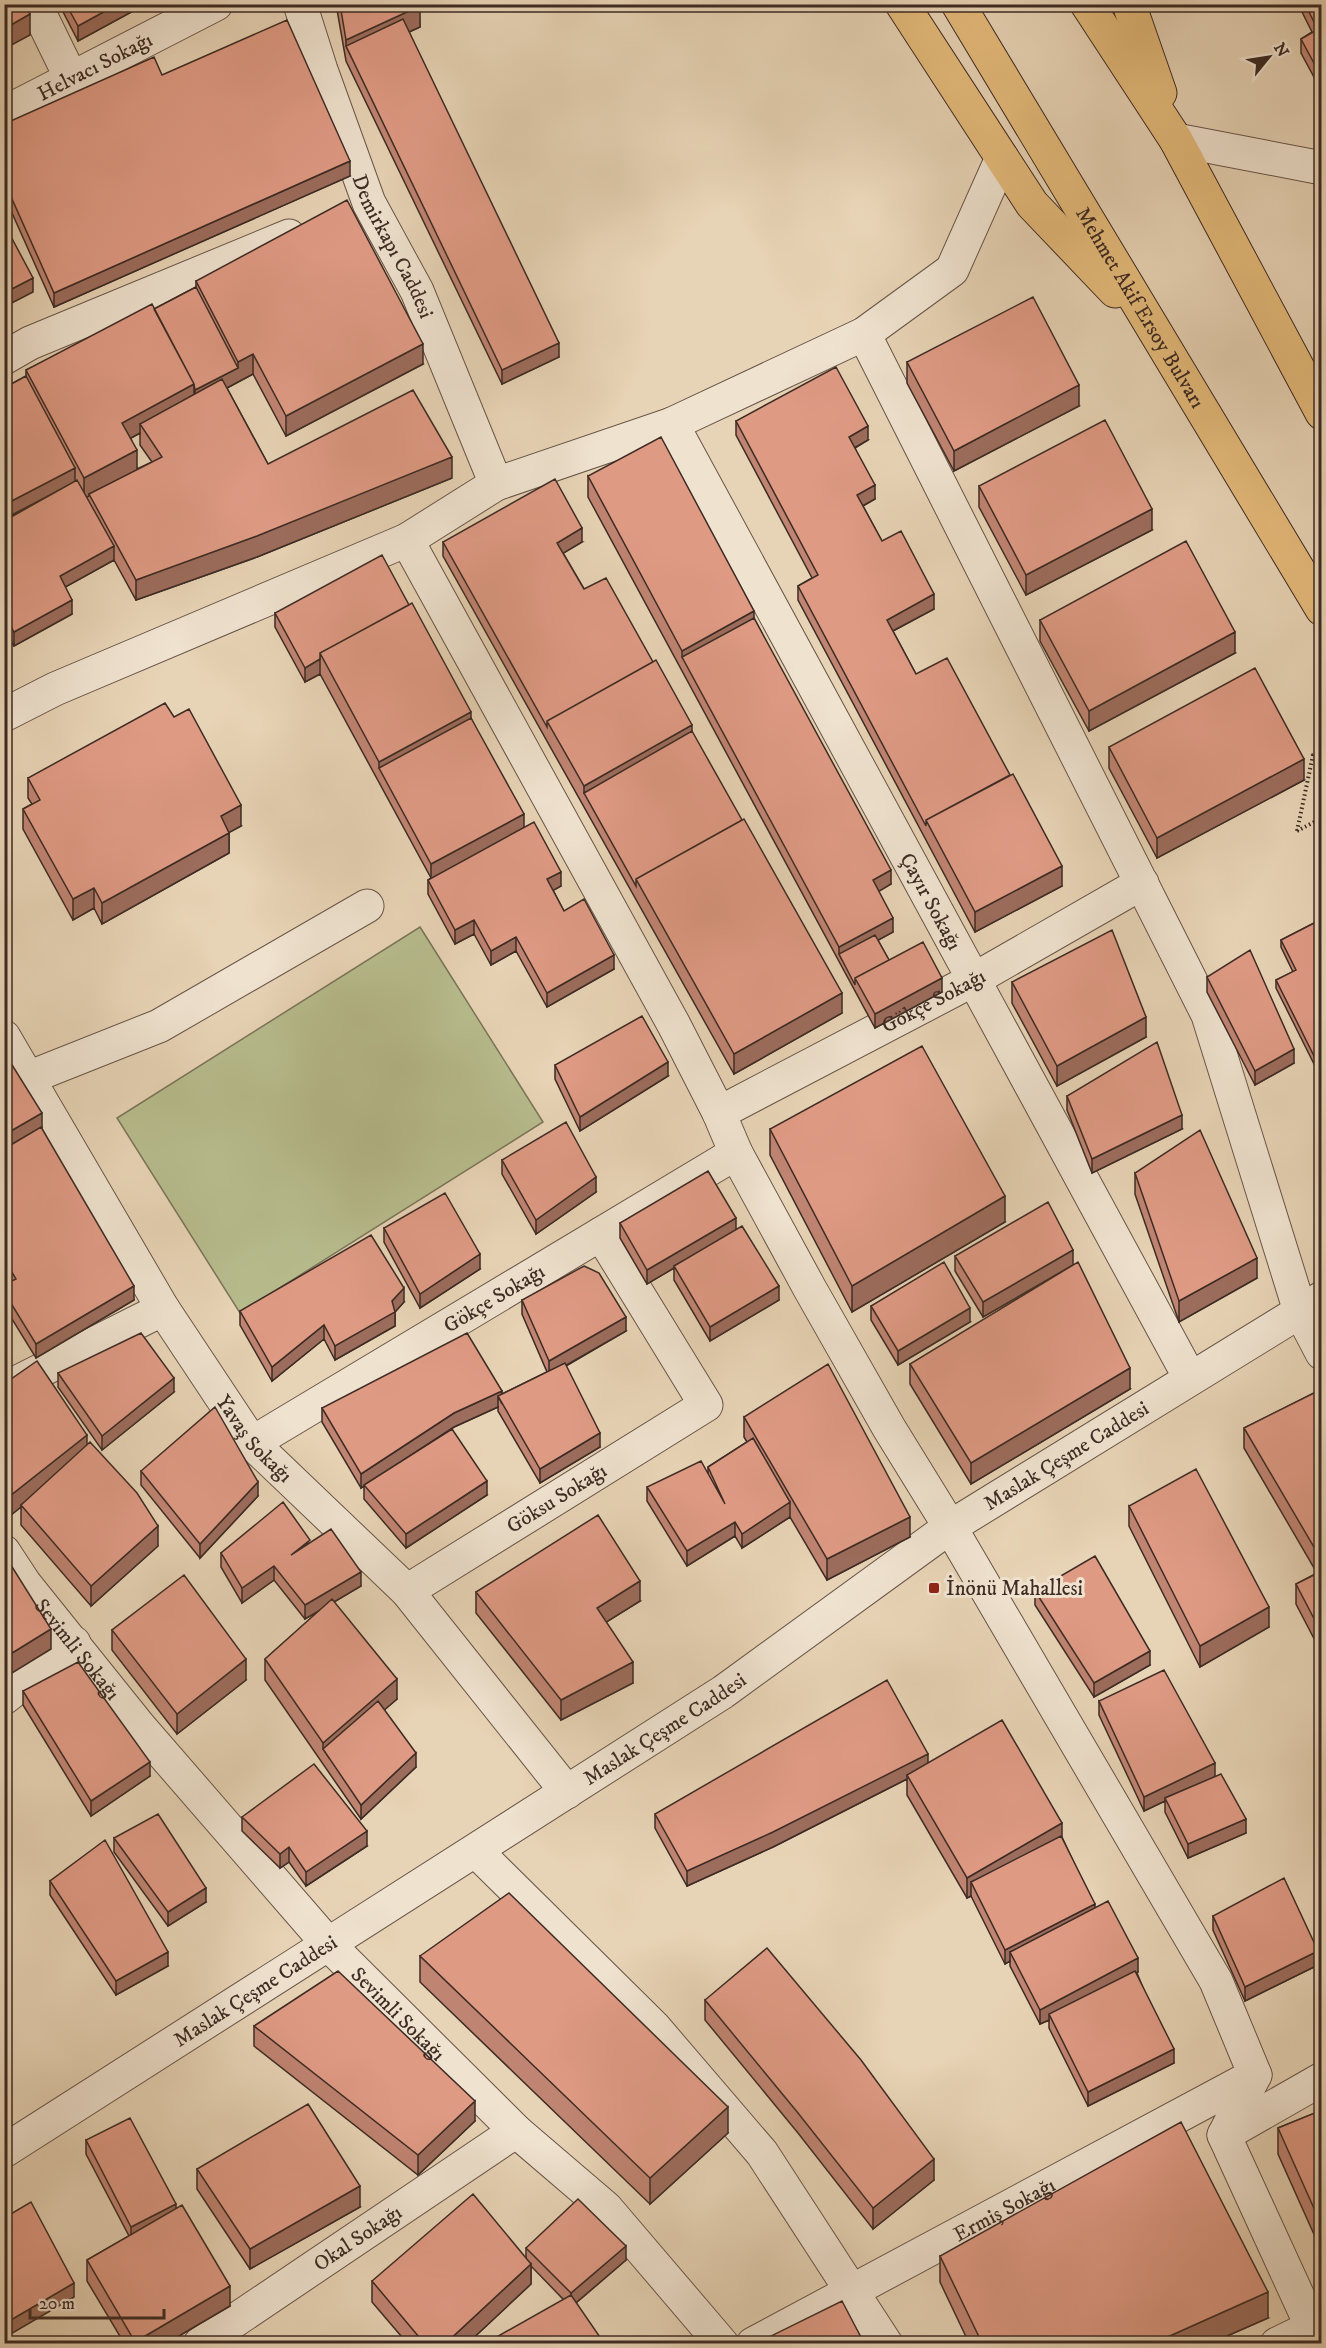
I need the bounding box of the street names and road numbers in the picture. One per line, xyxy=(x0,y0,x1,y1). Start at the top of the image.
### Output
street label: Helvacı Sokağı xyxy=(33,27,157,108)
street label: Demirkapı Caddesi xyxy=(346,171,439,322)
street label: Mehmet Akif Ersoy Bulvarı xyxy=(1069,203,1210,413)
street label: Çayır Sokağı xyxy=(893,849,967,955)
street label: Gökçe Sokağı xyxy=(878,964,990,1039)
street label: Gökçe Sokağı xyxy=(439,1259,550,1339)
street label: Yavaş Sokağı xyxy=(210,1390,297,1489)
street label: Maslak Çeşme Caddesi xyxy=(979,1396,1154,1517)
street label: Göksu Sokağı xyxy=(502,1458,612,1540)
street label: Sevimli Sokağı xyxy=(28,1594,125,1706)
street label: Maslak Çeşme Caddesi xyxy=(579,1667,752,1792)
street label: Maslak Çeşme Caddesi xyxy=(169,1930,342,2053)
street label: Sevimli Sokağı xyxy=(345,1962,450,2067)
street label: Ermiş Sokağı xyxy=(949,2172,1060,2248)
street label: Okal Sokağı xyxy=(309,2200,407,2278)

